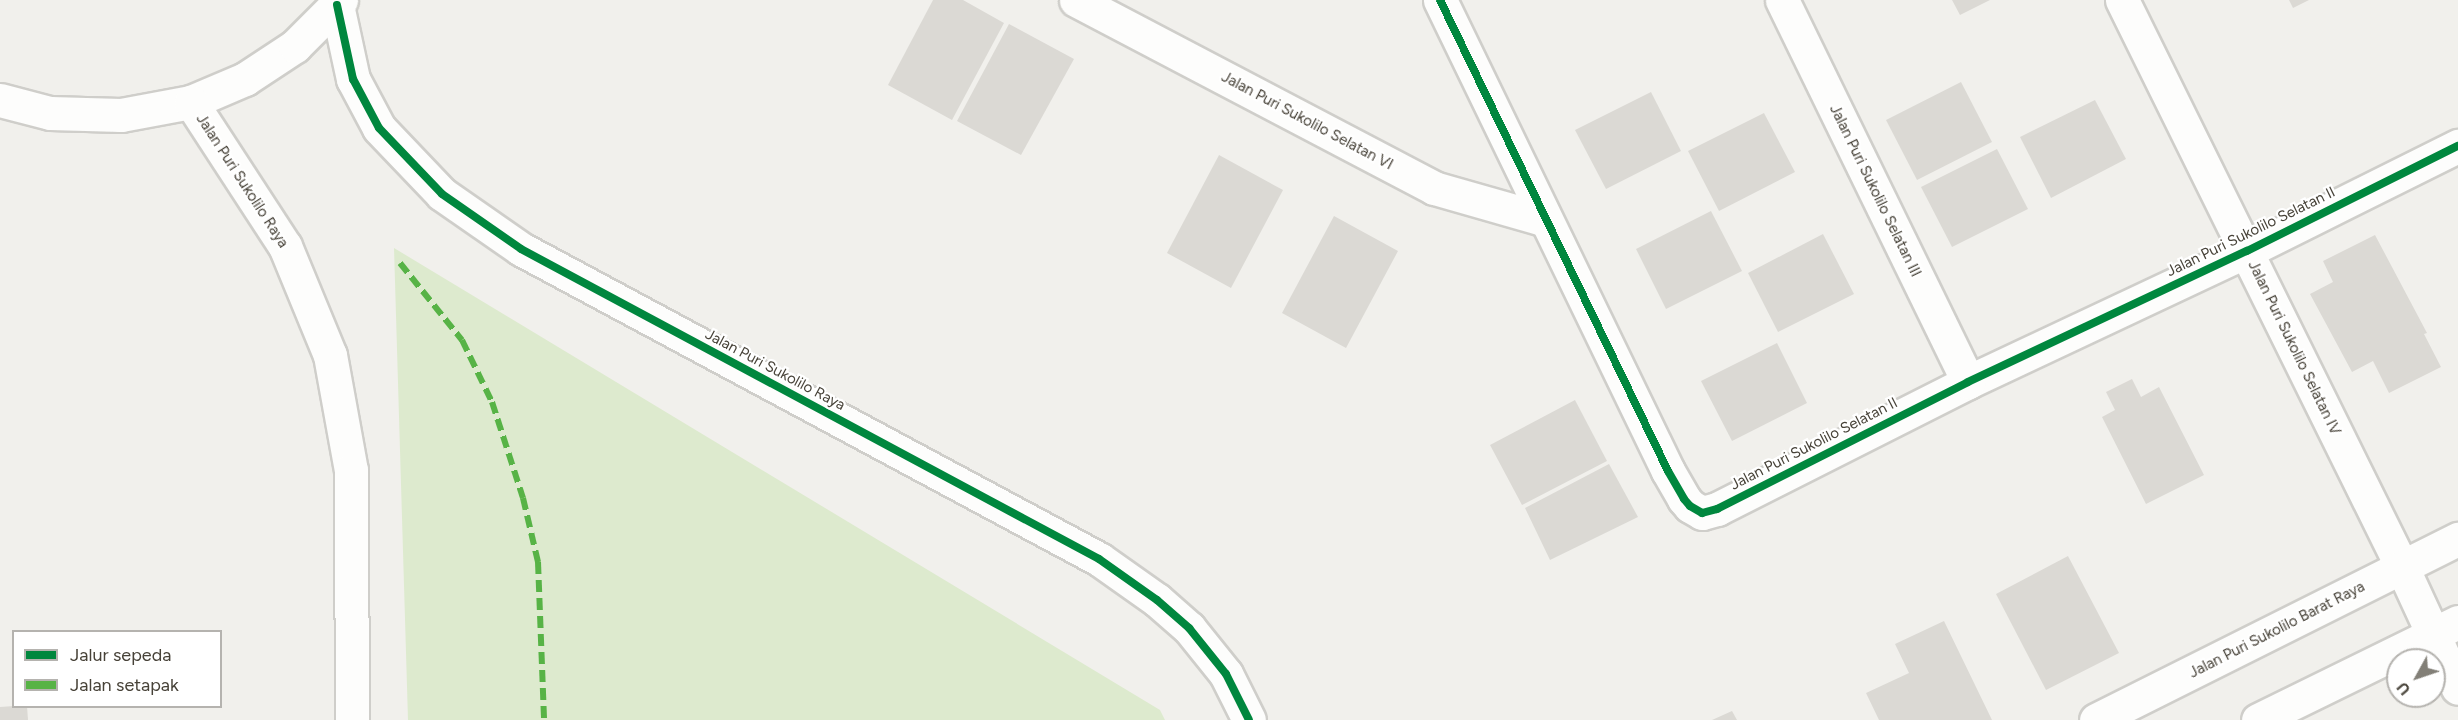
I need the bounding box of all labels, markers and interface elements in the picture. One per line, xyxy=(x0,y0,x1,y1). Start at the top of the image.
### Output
street label: Jalan Puri Sukolilo Selatan VI xyxy=(1218,68,1396,174)
street label: Jalan Puri Sukolilo Selatan III xyxy=(1825,102,1925,280)
street label: Jalan Puri Sukolilo Raya xyxy=(192,111,292,251)
street label: Jalan Puri Sukolilo Selatan II xyxy=(2164,183,2338,281)
street label: Jalan Puri Sukolilo Selatan IV xyxy=(2244,258,2344,438)
street label: Jalan Puri Sukolilo Raya xyxy=(702,325,848,415)
street label: Jalan Puri Sukolilo Selatan II xyxy=(1727,394,1901,494)
street label: Jalan Puri Sukolilo Barat Raya xyxy=(2186,578,2368,682)
legend xyxy=(12,630,222,708)
text: Jalur sepeda xyxy=(70,644,171,666)
north arrow xyxy=(2386,648,2446,708)
text: Jalan setapak xyxy=(70,674,179,696)
text: U xyxy=(2392,678,2414,699)

